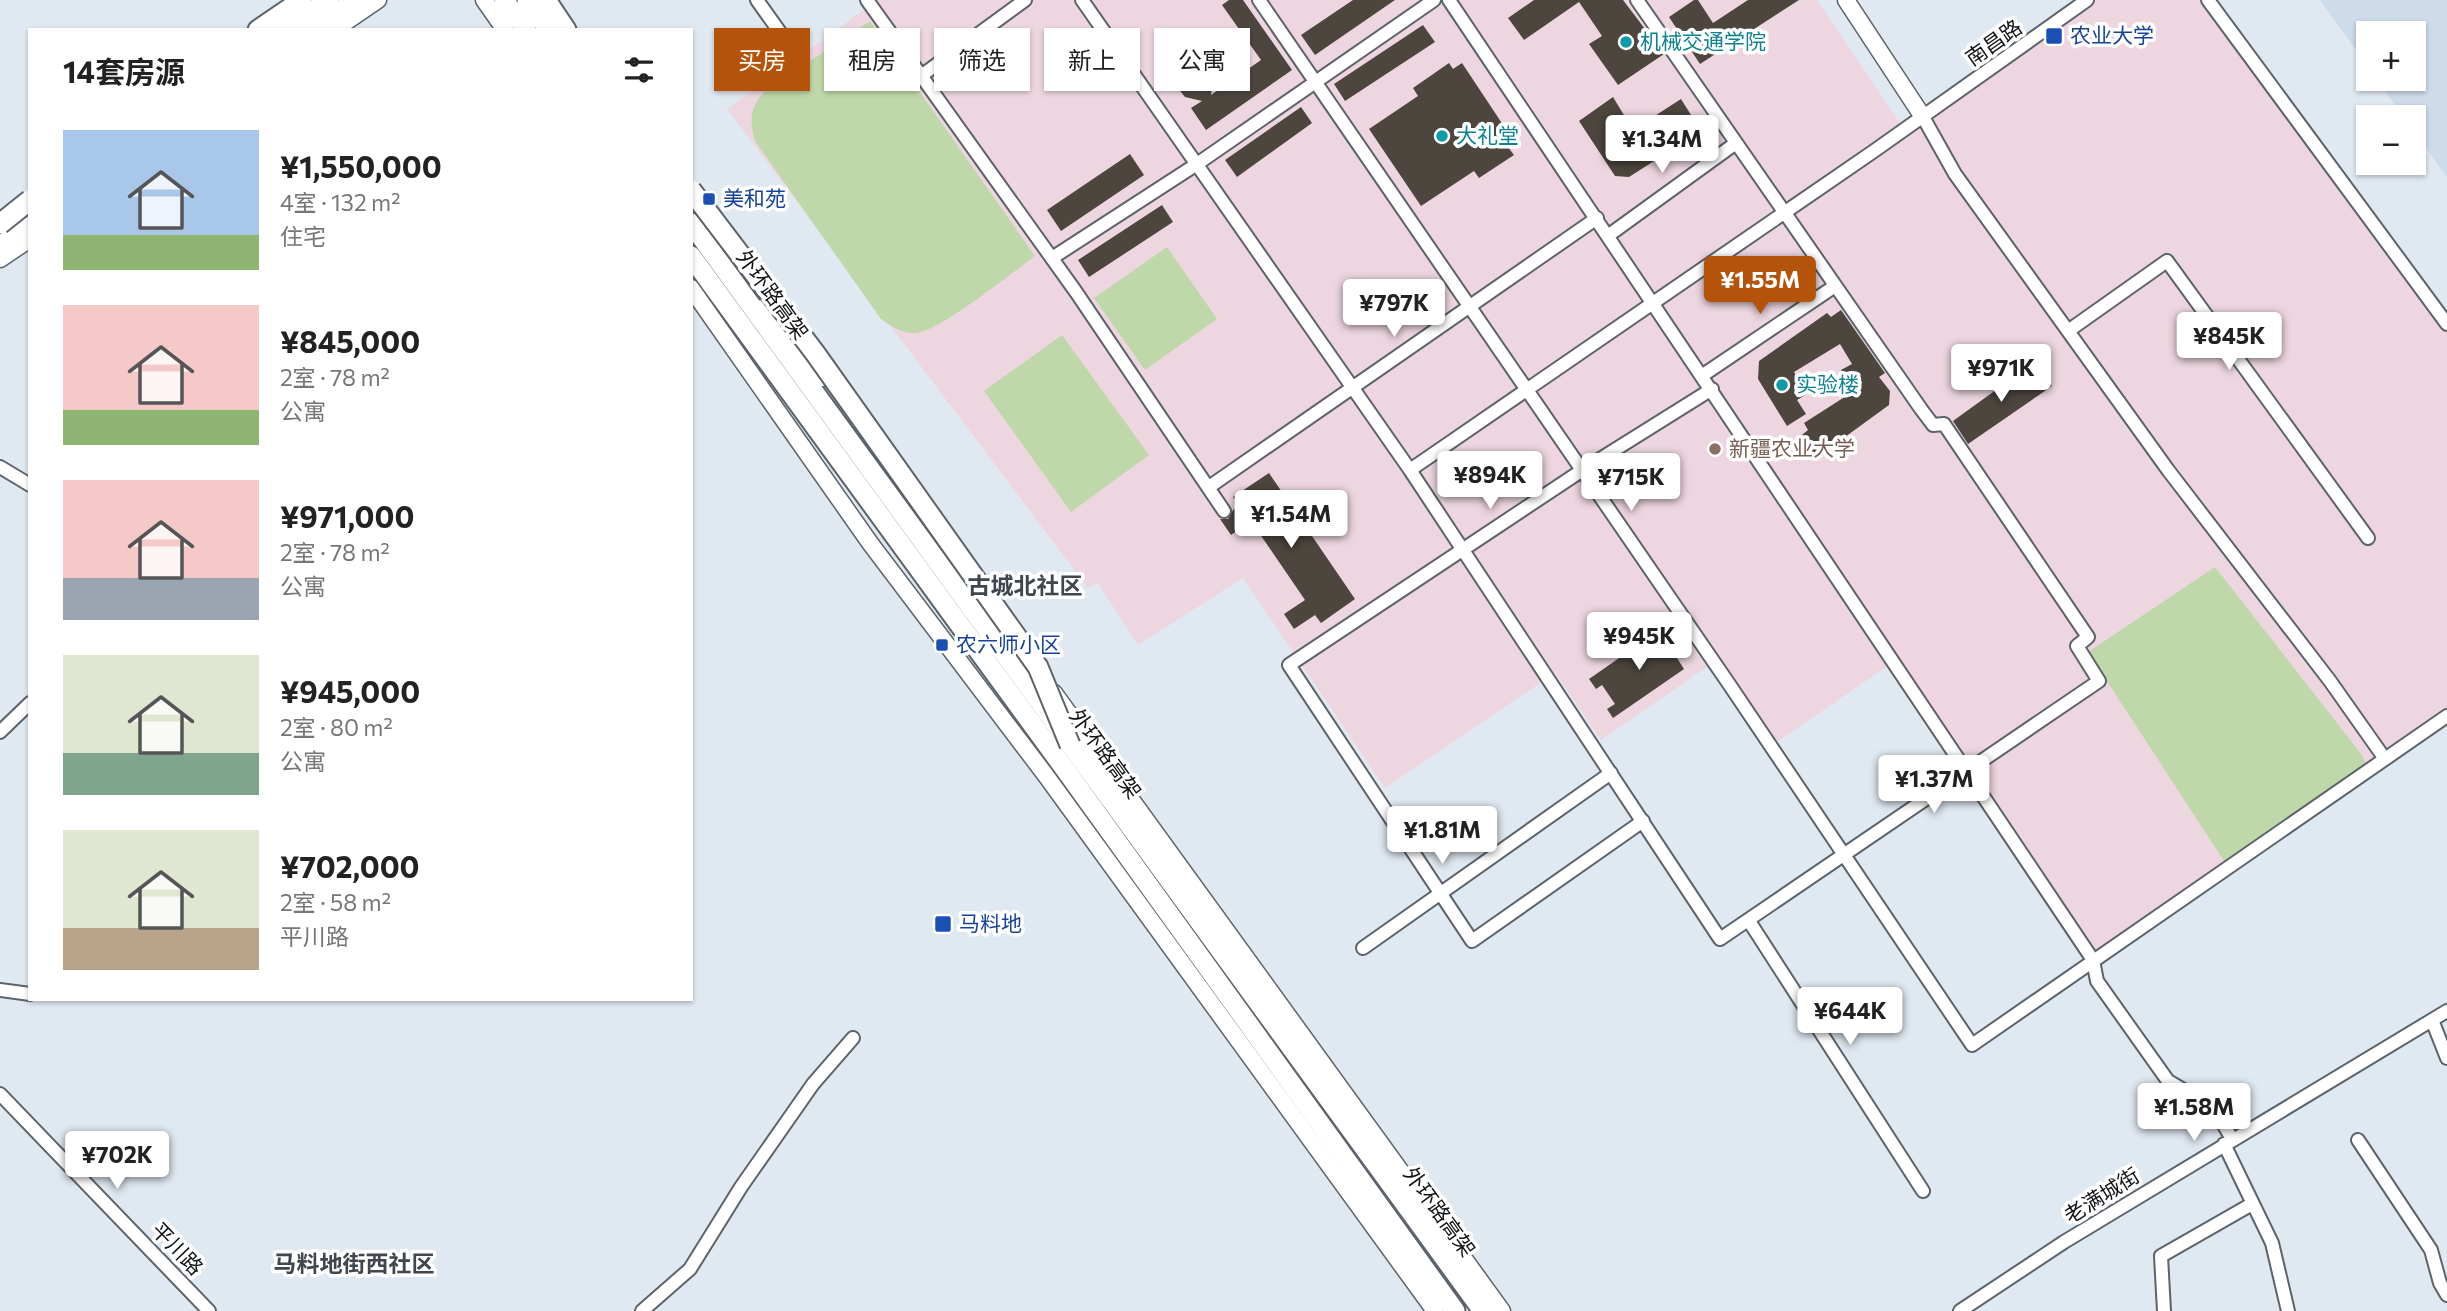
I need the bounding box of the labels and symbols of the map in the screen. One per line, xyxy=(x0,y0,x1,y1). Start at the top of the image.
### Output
street label: 南昌路 xyxy=(1960,13,2026,70)
place label: 农业大学 xyxy=(2070,22,2154,47)
marker: 农业大学 xyxy=(2044,26,2064,46)
place label: 机械交通学院 xyxy=(1640,28,1766,53)
marker: 机械交通学院 xyxy=(1618,34,1634,50)
pin: ¥1.34M xyxy=(1605,116,1719,175)
place label: 大礼堂 xyxy=(1456,122,1519,147)
marker: 大礼堂 xyxy=(1434,128,1450,144)
place label: 美和苑 xyxy=(723,185,786,210)
marker: 美和苑 xyxy=(701,191,717,207)
street label: 外环路高架 xyxy=(732,244,814,344)
pin: ¥1.55M xyxy=(1703,256,1817,316)
pin: ¥797K xyxy=(1345,280,1443,339)
pin: ¥845K xyxy=(2180,312,2278,372)
pin: ¥971K xyxy=(1952,344,2050,404)
place label: 实验楼 xyxy=(1796,371,1859,396)
marker: 实验楼 xyxy=(1774,377,1790,393)
place label: 新疆农业大学 xyxy=(1729,435,1855,460)
marker: 新疆农业大学 xyxy=(1707,441,1723,457)
pin: ¥894K xyxy=(1441,452,1539,511)
pin: ¥715K xyxy=(1582,454,1680,513)
pin: ¥1.54M xyxy=(1234,490,1348,550)
district label: 古城北社区 xyxy=(968,571,1083,599)
pin: ¥945K xyxy=(1590,612,1688,672)
place label: 农六师小区 xyxy=(956,631,1061,656)
marker: 农六师小区 xyxy=(934,637,950,653)
street label: 外环路高架 xyxy=(1065,703,1147,803)
pin: ¥1.37M xyxy=(1877,756,1991,815)
pin: ¥1.81M xyxy=(1385,806,1499,866)
place label: 马料地 xyxy=(959,910,1022,935)
marker: 马料地 xyxy=(933,914,953,934)
pin: ¥644K xyxy=(1801,988,1899,1047)
pin: ¥1.58M xyxy=(2137,1084,2251,1143)
pin: ¥702K xyxy=(68,1132,166,1191)
street label: 外环路高架 xyxy=(1399,1161,1481,1261)
street label: 老满城街 xyxy=(2059,1162,2143,1228)
street label: 平川路 xyxy=(147,1217,209,1279)
district label: 马料地街西社区 xyxy=(274,1249,435,1277)

